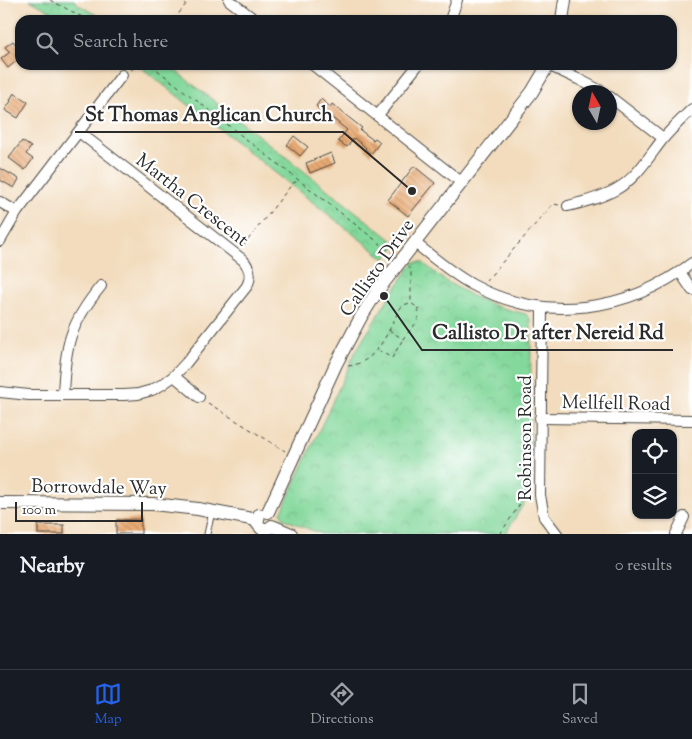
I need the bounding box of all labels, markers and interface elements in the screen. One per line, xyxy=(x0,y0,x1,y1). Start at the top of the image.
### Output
search box xyxy=(15,15,677,70)
icon: search xyxy=(33,29,61,57)
text: Search here xyxy=(73,29,168,56)
north arrow xyxy=(572,85,617,130)
callout: St Thomas Anglican Church xyxy=(75,97,343,132)
text: St Thomas Anglican Church xyxy=(85,102,333,131)
street label: Martha Crescent xyxy=(129,148,254,254)
street label: Callisto Drive xyxy=(334,214,422,323)
callout: Callisto Dr after Nereid Rd xyxy=(422,315,673,350)
text: Callisto Dr after Nereid Rd xyxy=(432,320,664,349)
street label: Robinson Road xyxy=(513,375,540,501)
street label: Mellfell Road xyxy=(561,390,671,419)
map controls xyxy=(632,429,677,519)
button: locate xyxy=(632,429,677,474)
street label: Borrowdale Way xyxy=(31,474,167,503)
button: layers xyxy=(632,474,677,519)
scale bar xyxy=(15,499,142,522)
text: 100 m xyxy=(22,501,56,521)
text: Nearby xyxy=(20,552,85,582)
text: 0 results xyxy=(615,555,672,578)
tab: Map xyxy=(94,680,122,730)
tab: Directions xyxy=(310,680,374,730)
tab: Saved xyxy=(562,680,598,730)

